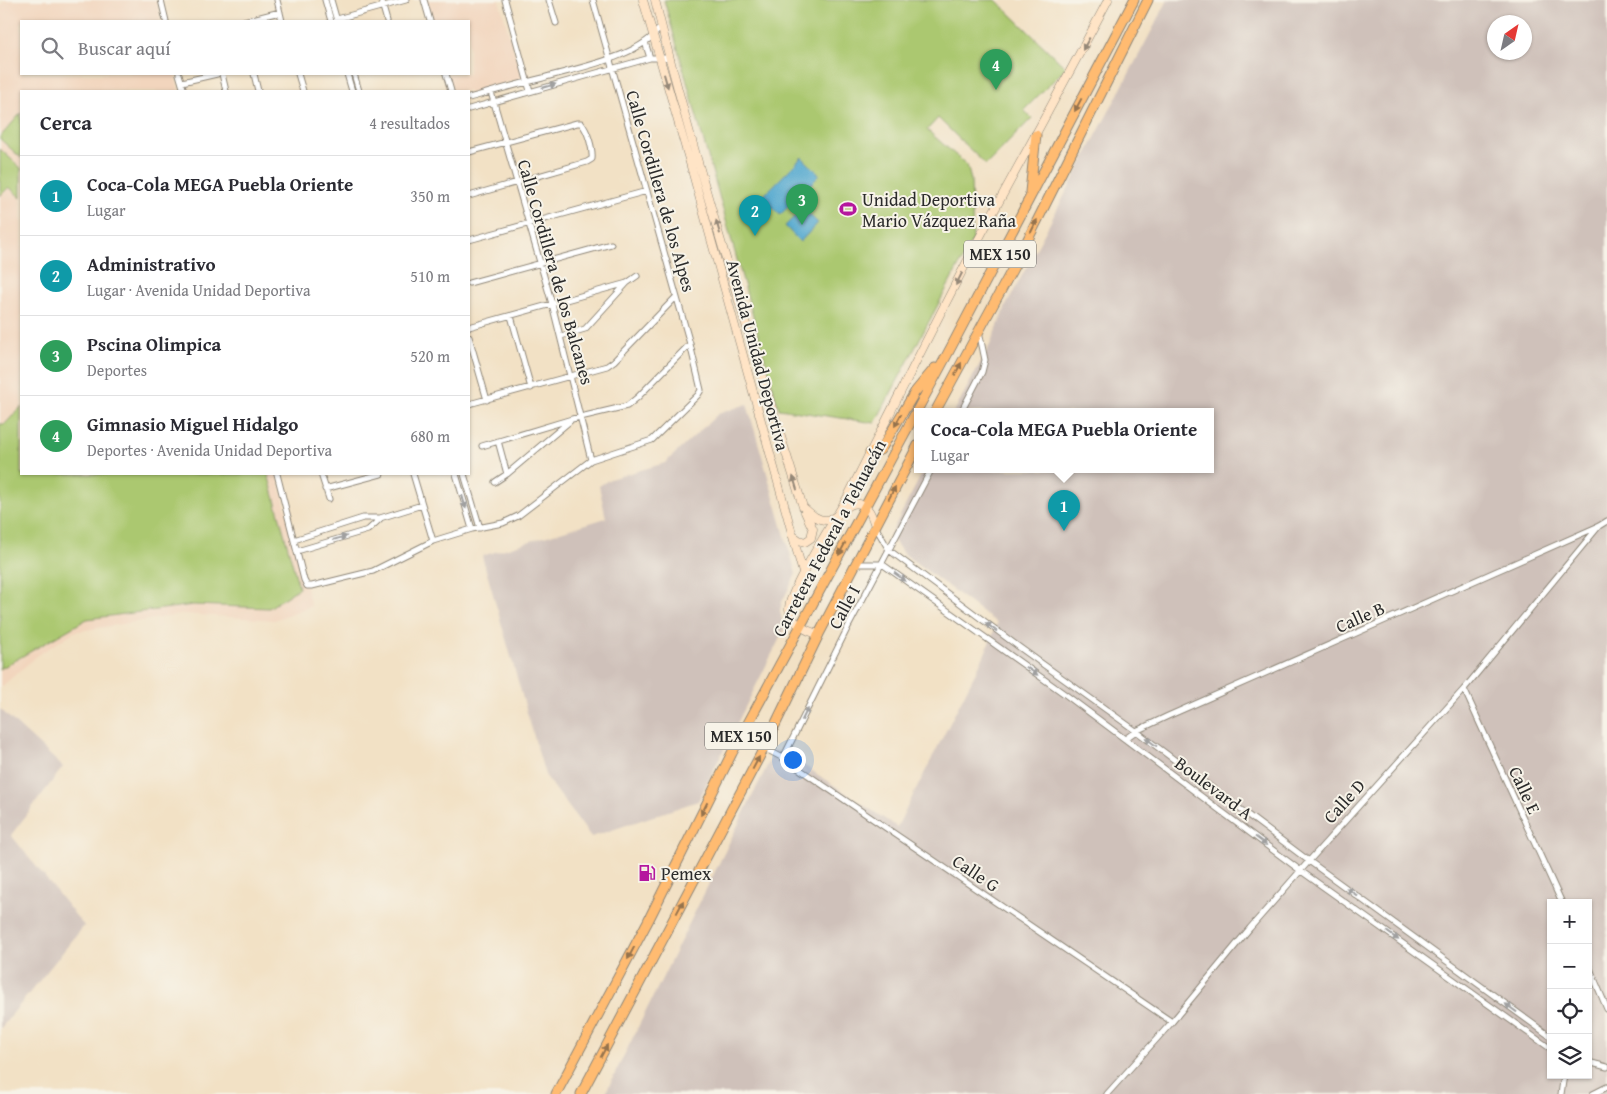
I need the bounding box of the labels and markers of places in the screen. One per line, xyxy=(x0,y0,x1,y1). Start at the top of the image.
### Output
pin: 4 xyxy=(980,49,1012,90)
pin: 3 xyxy=(786,184,818,225)
place label: Unidad Deportiva Mario Vázquez Raña xyxy=(862,186,1017,234)
pin: 2 xyxy=(739,195,771,236)
sports icon: Unidad Deportiva Mario Vázquez Raña xyxy=(838,199,858,219)
pin: 1 xyxy=(1048,490,1080,531)
place label: Pemex xyxy=(661,860,712,887)
fuel station icon: Pemex xyxy=(637,863,657,883)

